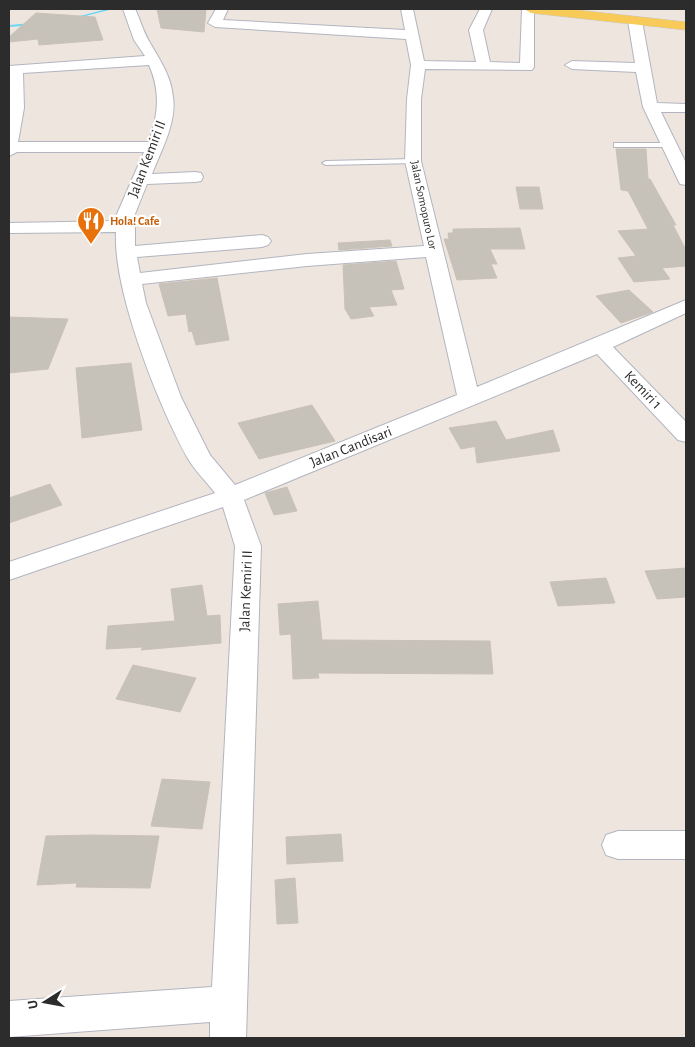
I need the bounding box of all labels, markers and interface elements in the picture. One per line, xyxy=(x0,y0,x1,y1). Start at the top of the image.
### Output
street label: Jalan Kemiri II xyxy=(125,118,169,200)
street label: Jalan Somopuro Lor xyxy=(409,159,439,251)
restaurant icon: Hola! Cafe xyxy=(76,206,106,245)
place label: Hola! Cafe xyxy=(110,215,160,227)
street label: Kemiri 1 xyxy=(621,368,665,412)
street label: Jalan Candisari xyxy=(308,424,394,470)
street label: Jalan Kemiri II xyxy=(237,550,255,632)
north arrow xyxy=(20,977,70,1027)
text: U xyxy=(25,999,41,1010)

